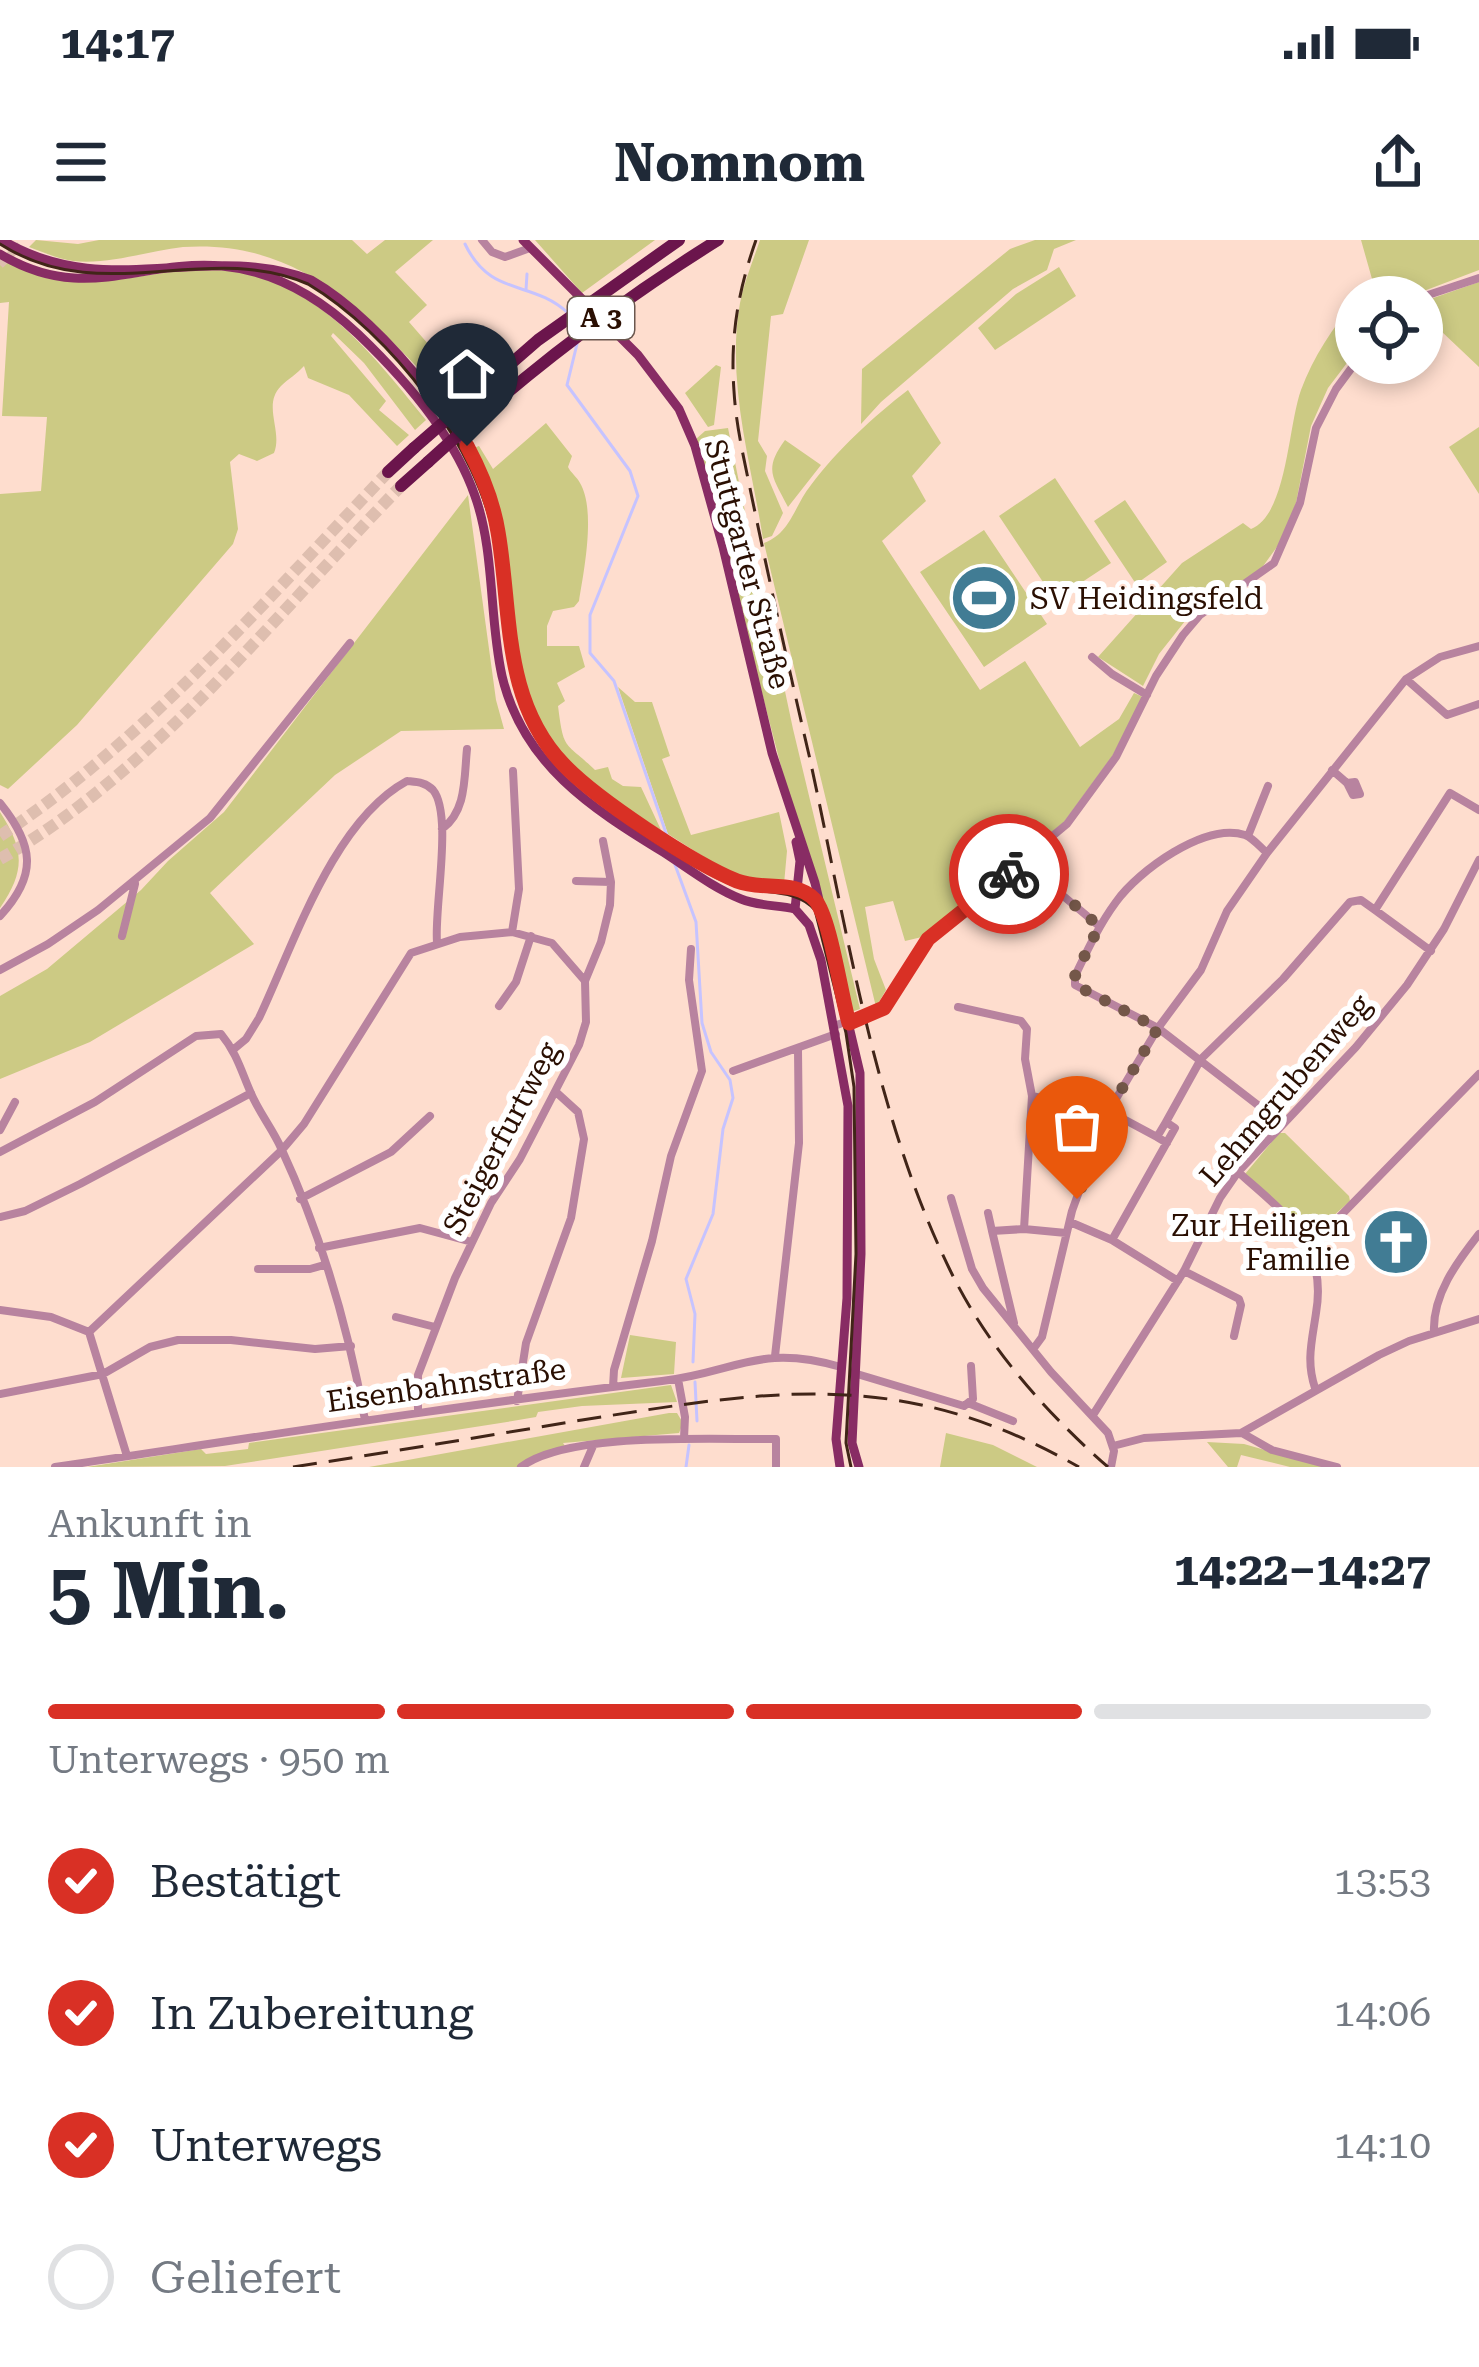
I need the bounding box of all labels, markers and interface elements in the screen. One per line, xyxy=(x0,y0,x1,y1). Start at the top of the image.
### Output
text: 14:17 xyxy=(60,16,175,69)
icon: menu xyxy=(48,129,114,195)
icon: share xyxy=(1365,129,1431,195)
text: Nomnom xyxy=(614,131,865,194)
map controls xyxy=(1335,276,1443,384)
button: locate xyxy=(1335,276,1443,384)
road number: A 3 xyxy=(568,297,634,339)
pin xyxy=(416,323,518,446)
icon: home xyxy=(434,341,500,407)
street label: Stuttgarter Straße xyxy=(698,435,798,693)
sports icon: SV Heidingsfeld xyxy=(949,563,1019,633)
place label: SV Heidingsfeld xyxy=(1030,581,1263,616)
courier xyxy=(949,814,1069,934)
icon: bike xyxy=(976,841,1042,907)
street label: Lehmgrubenweg xyxy=(1192,987,1378,1193)
street label: Steigerfurtweg xyxy=(436,1036,566,1240)
pin xyxy=(1026,1076,1128,1199)
icon: bag xyxy=(1044,1094,1110,1160)
church icon: Zur Heiligen Familie xyxy=(1361,1207,1431,1277)
place label: Zur Heiligen Familie xyxy=(1171,1208,1350,1277)
street label: Eisenbahnstraße xyxy=(324,1351,568,1419)
text: Ankunft in xyxy=(48,1501,252,1547)
text: 14:22–14:27 xyxy=(1174,1543,1431,1596)
text: 5 Min. xyxy=(48,1546,290,1637)
text: Unterwegs · 950 m xyxy=(48,1737,390,1783)
icon: check xyxy=(48,1848,114,1914)
text: Bestätigt xyxy=(150,1855,341,1908)
text: 13:53 xyxy=(1334,1858,1431,1904)
icon: check xyxy=(48,1980,114,2046)
text: In Zubereitung xyxy=(150,1987,474,2040)
text: 14:06 xyxy=(1334,1990,1431,2036)
icon: check xyxy=(48,2112,114,2178)
text: Unterwegs xyxy=(150,2119,382,2172)
text: 14:10 xyxy=(1334,2122,1431,2168)
text: Geliefert xyxy=(150,2251,341,2304)

